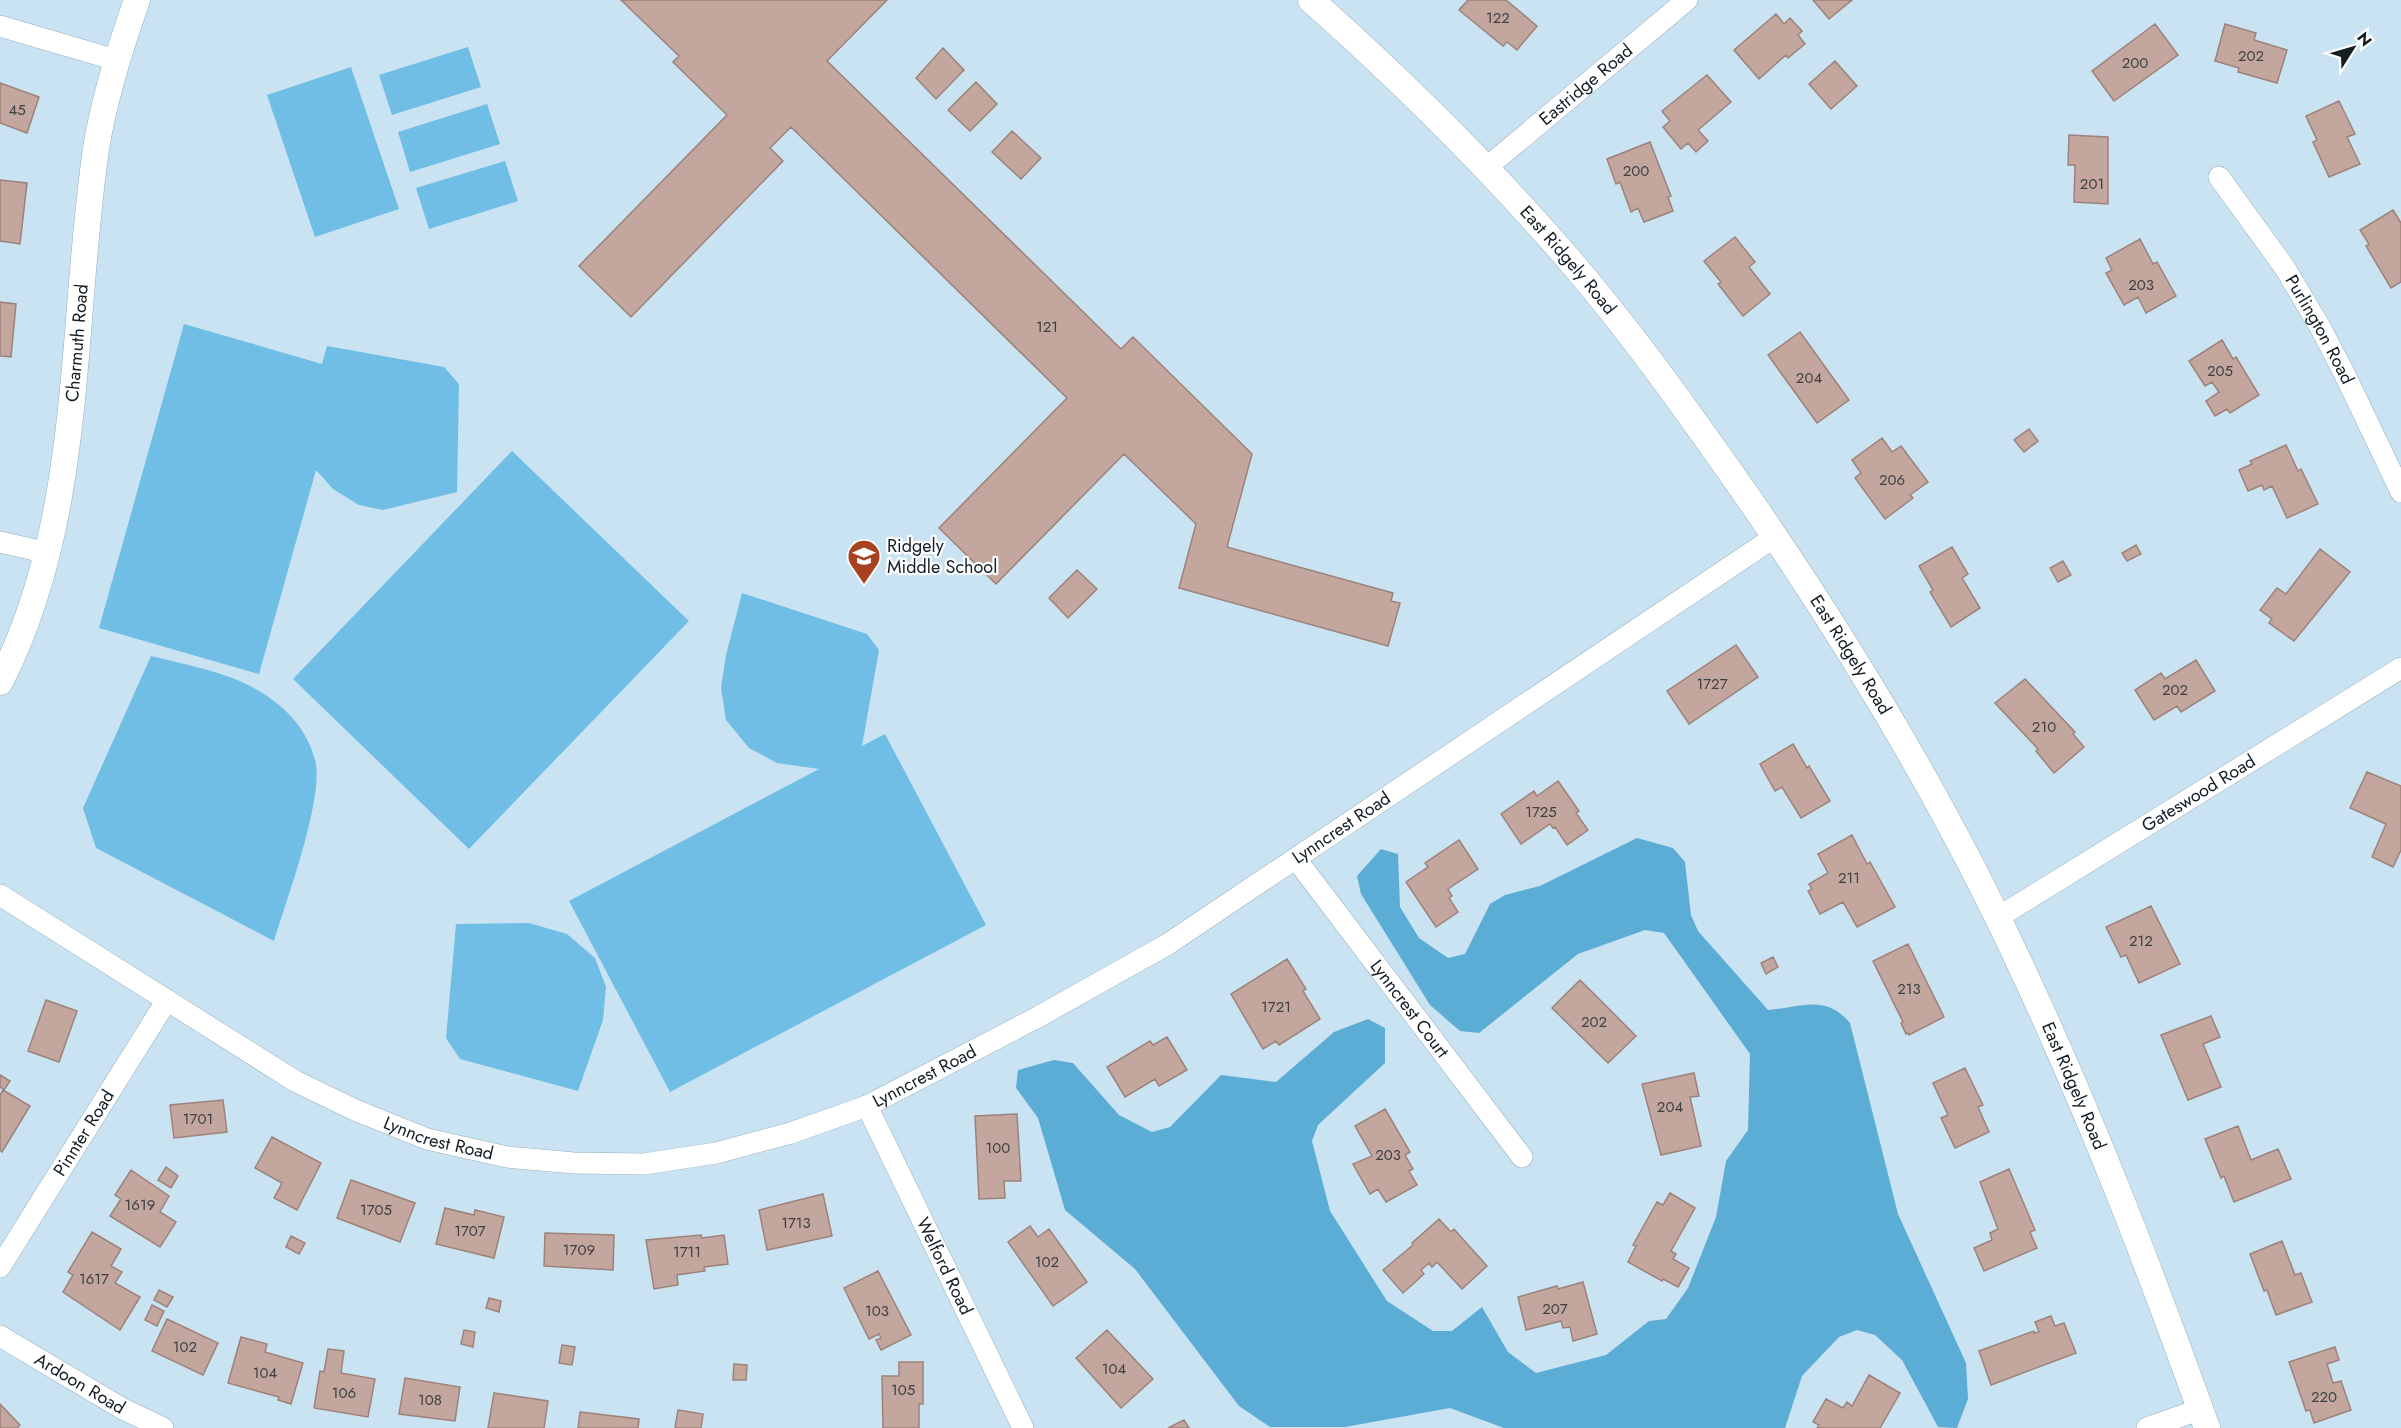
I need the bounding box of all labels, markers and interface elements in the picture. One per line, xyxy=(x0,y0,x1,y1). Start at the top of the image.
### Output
house number: 122 xyxy=(1486,7,1510,29)
north arrow xyxy=(2323,18,2383,78)
text: N xyxy=(2352,27,2378,51)
street label: Eastridge Road xyxy=(1533,38,1638,132)
house number: 202 xyxy=(2238,45,2264,67)
house number: 200 xyxy=(2122,52,2148,74)
house number: 45 xyxy=(8,99,26,121)
house number: 200 xyxy=(1623,160,1649,182)
house number: 201 xyxy=(2080,173,2104,195)
street label: East Ridgely Road xyxy=(1514,200,1622,320)
street label: Purlington Road xyxy=(2279,270,2360,388)
house number: 203 xyxy=(2128,274,2154,296)
street label: Charmuth Road xyxy=(59,283,95,403)
house number: 121 xyxy=(1036,316,1058,338)
house number: 205 xyxy=(2207,360,2233,382)
house number: 204 xyxy=(1796,367,1822,389)
house number: 206 xyxy=(1879,469,1905,491)
place label: Ridgely Middle School xyxy=(887,533,997,580)
school or university icon: Ridgely Middle School xyxy=(846,538,882,585)
street label: East Ridgely Road xyxy=(1804,590,1898,719)
house number: 1727 xyxy=(1696,673,1728,695)
house number: 202 xyxy=(2162,679,2188,701)
house number: 210 xyxy=(2032,716,2056,738)
street label: Gateswood Road xyxy=(2137,748,2260,838)
street label: Lynncrest Road xyxy=(1287,785,1396,870)
house number: 1725 xyxy=(1525,801,1557,823)
house number: 211 xyxy=(1838,867,1860,889)
house number: 212 xyxy=(2129,930,2153,952)
street label: Lynncrest Court xyxy=(1364,954,1456,1064)
house number: 213 xyxy=(1897,978,1921,1000)
house number: 1721 xyxy=(1261,996,1291,1018)
house number: 202 xyxy=(1581,1011,1607,1033)
street label: East Ridgely Road xyxy=(2035,1018,2113,1154)
street label: Lynncrest Road xyxy=(868,1038,981,1114)
street label: Pinnter Road xyxy=(47,1085,121,1181)
house number: 204 xyxy=(1657,1096,1683,1118)
house number: 1701 xyxy=(183,1108,213,1130)
street label: Lynncrest Road xyxy=(380,1110,496,1167)
house number: 100 xyxy=(986,1137,1010,1159)
house number: 203 xyxy=(1375,1144,1401,1166)
house number: 1619 xyxy=(125,1194,155,1216)
house number: 1705 xyxy=(360,1199,392,1221)
house number: 1713 xyxy=(781,1212,811,1234)
street label: Welford Road xyxy=(910,1213,979,1319)
house number: 1707 xyxy=(454,1220,486,1242)
house number: 1709 xyxy=(563,1239,595,1261)
house number: 1711 xyxy=(673,1241,701,1263)
house number: 102 xyxy=(1035,1251,1059,1273)
house number: 1617 xyxy=(79,1268,109,1290)
house number: 207 xyxy=(1542,1298,1568,1320)
house number: 103 xyxy=(865,1300,889,1322)
house number: 102 xyxy=(173,1336,197,1358)
street label: Ardoon Road xyxy=(30,1346,130,1421)
house number: 104 xyxy=(1102,1358,1127,1380)
house number: 104 xyxy=(253,1362,278,1384)
house number: 105 xyxy=(891,1379,915,1401)
house number: 106 xyxy=(332,1382,356,1404)
house number: 220 xyxy=(2311,1386,2337,1408)
house number: 108 xyxy=(418,1389,442,1411)

